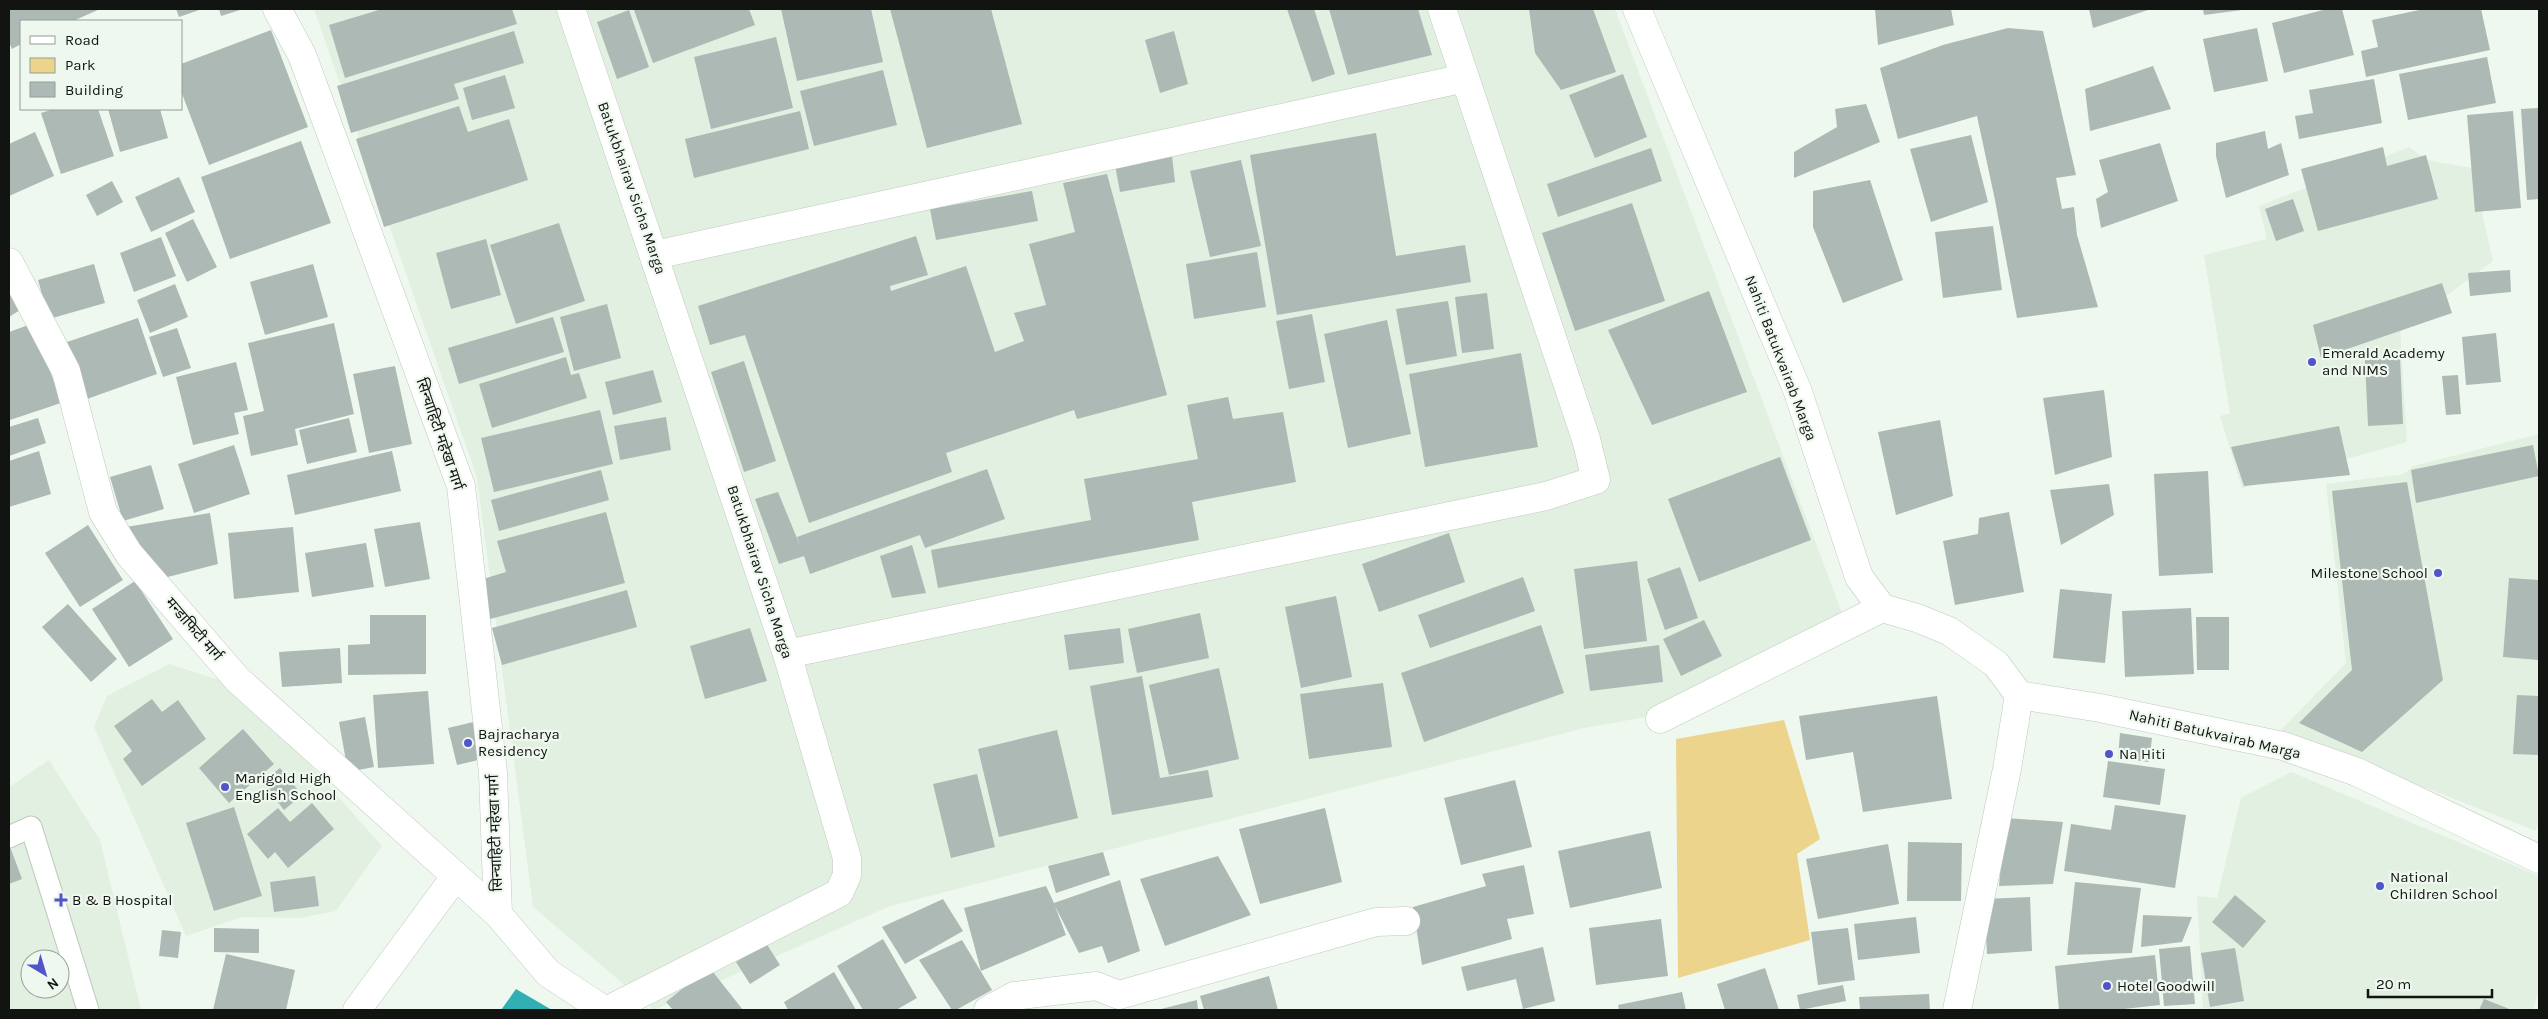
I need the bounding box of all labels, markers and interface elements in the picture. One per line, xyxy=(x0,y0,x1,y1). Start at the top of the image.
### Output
legend xyxy=(20,20,182,110)
text: Road xyxy=(65,31,100,49)
text: Park xyxy=(65,56,95,74)
text: Building xyxy=(65,81,123,99)
street label: Batukbhairav Sicha Marga xyxy=(594,99,670,277)
street label: Nahiti Batukvairab Marga xyxy=(1741,273,1821,443)
place label: Emerald Academy and NIMS xyxy=(2322,344,2445,379)
marker: Emerald Academy and NIMS xyxy=(2306,356,2318,368)
street label: सिन्चाहिटी महेखा मार्ग xyxy=(412,376,468,493)
street label: Batukbhairav Sicha Marga xyxy=(723,483,797,661)
place label: Milestone School xyxy=(2310,564,2428,582)
marker: Milestone School xyxy=(2432,567,2444,579)
street label: मन्डाफिटी मार्ग xyxy=(162,594,227,665)
street label: Nahiti Batukvairab Marga xyxy=(2127,705,2303,763)
place label: Bajracharya Residency xyxy=(478,725,560,760)
marker: Bajracharya Residency xyxy=(462,737,474,749)
place label: Na Hiti xyxy=(2119,745,2166,763)
marker: Na Hiti xyxy=(2103,748,2115,760)
place label: Marigold High English School xyxy=(235,769,337,804)
street label: सिन्चाहिटी महेखा मार्ग xyxy=(484,773,506,892)
marker: Marigold High English School xyxy=(219,781,231,793)
place label: National Children School xyxy=(2390,868,2498,903)
marker: National Children School xyxy=(2374,880,2386,892)
place label: B & B Hospital xyxy=(72,891,173,909)
marker: B & B Hospital xyxy=(54,893,68,907)
north arrow xyxy=(20,949,70,999)
scale bar xyxy=(2368,966,2492,998)
text: N xyxy=(44,974,62,994)
text: 20 m xyxy=(2376,975,2411,993)
place label: Hotel Goodwill xyxy=(2117,977,2215,995)
marker: Hotel Goodwill xyxy=(2101,980,2113,992)

